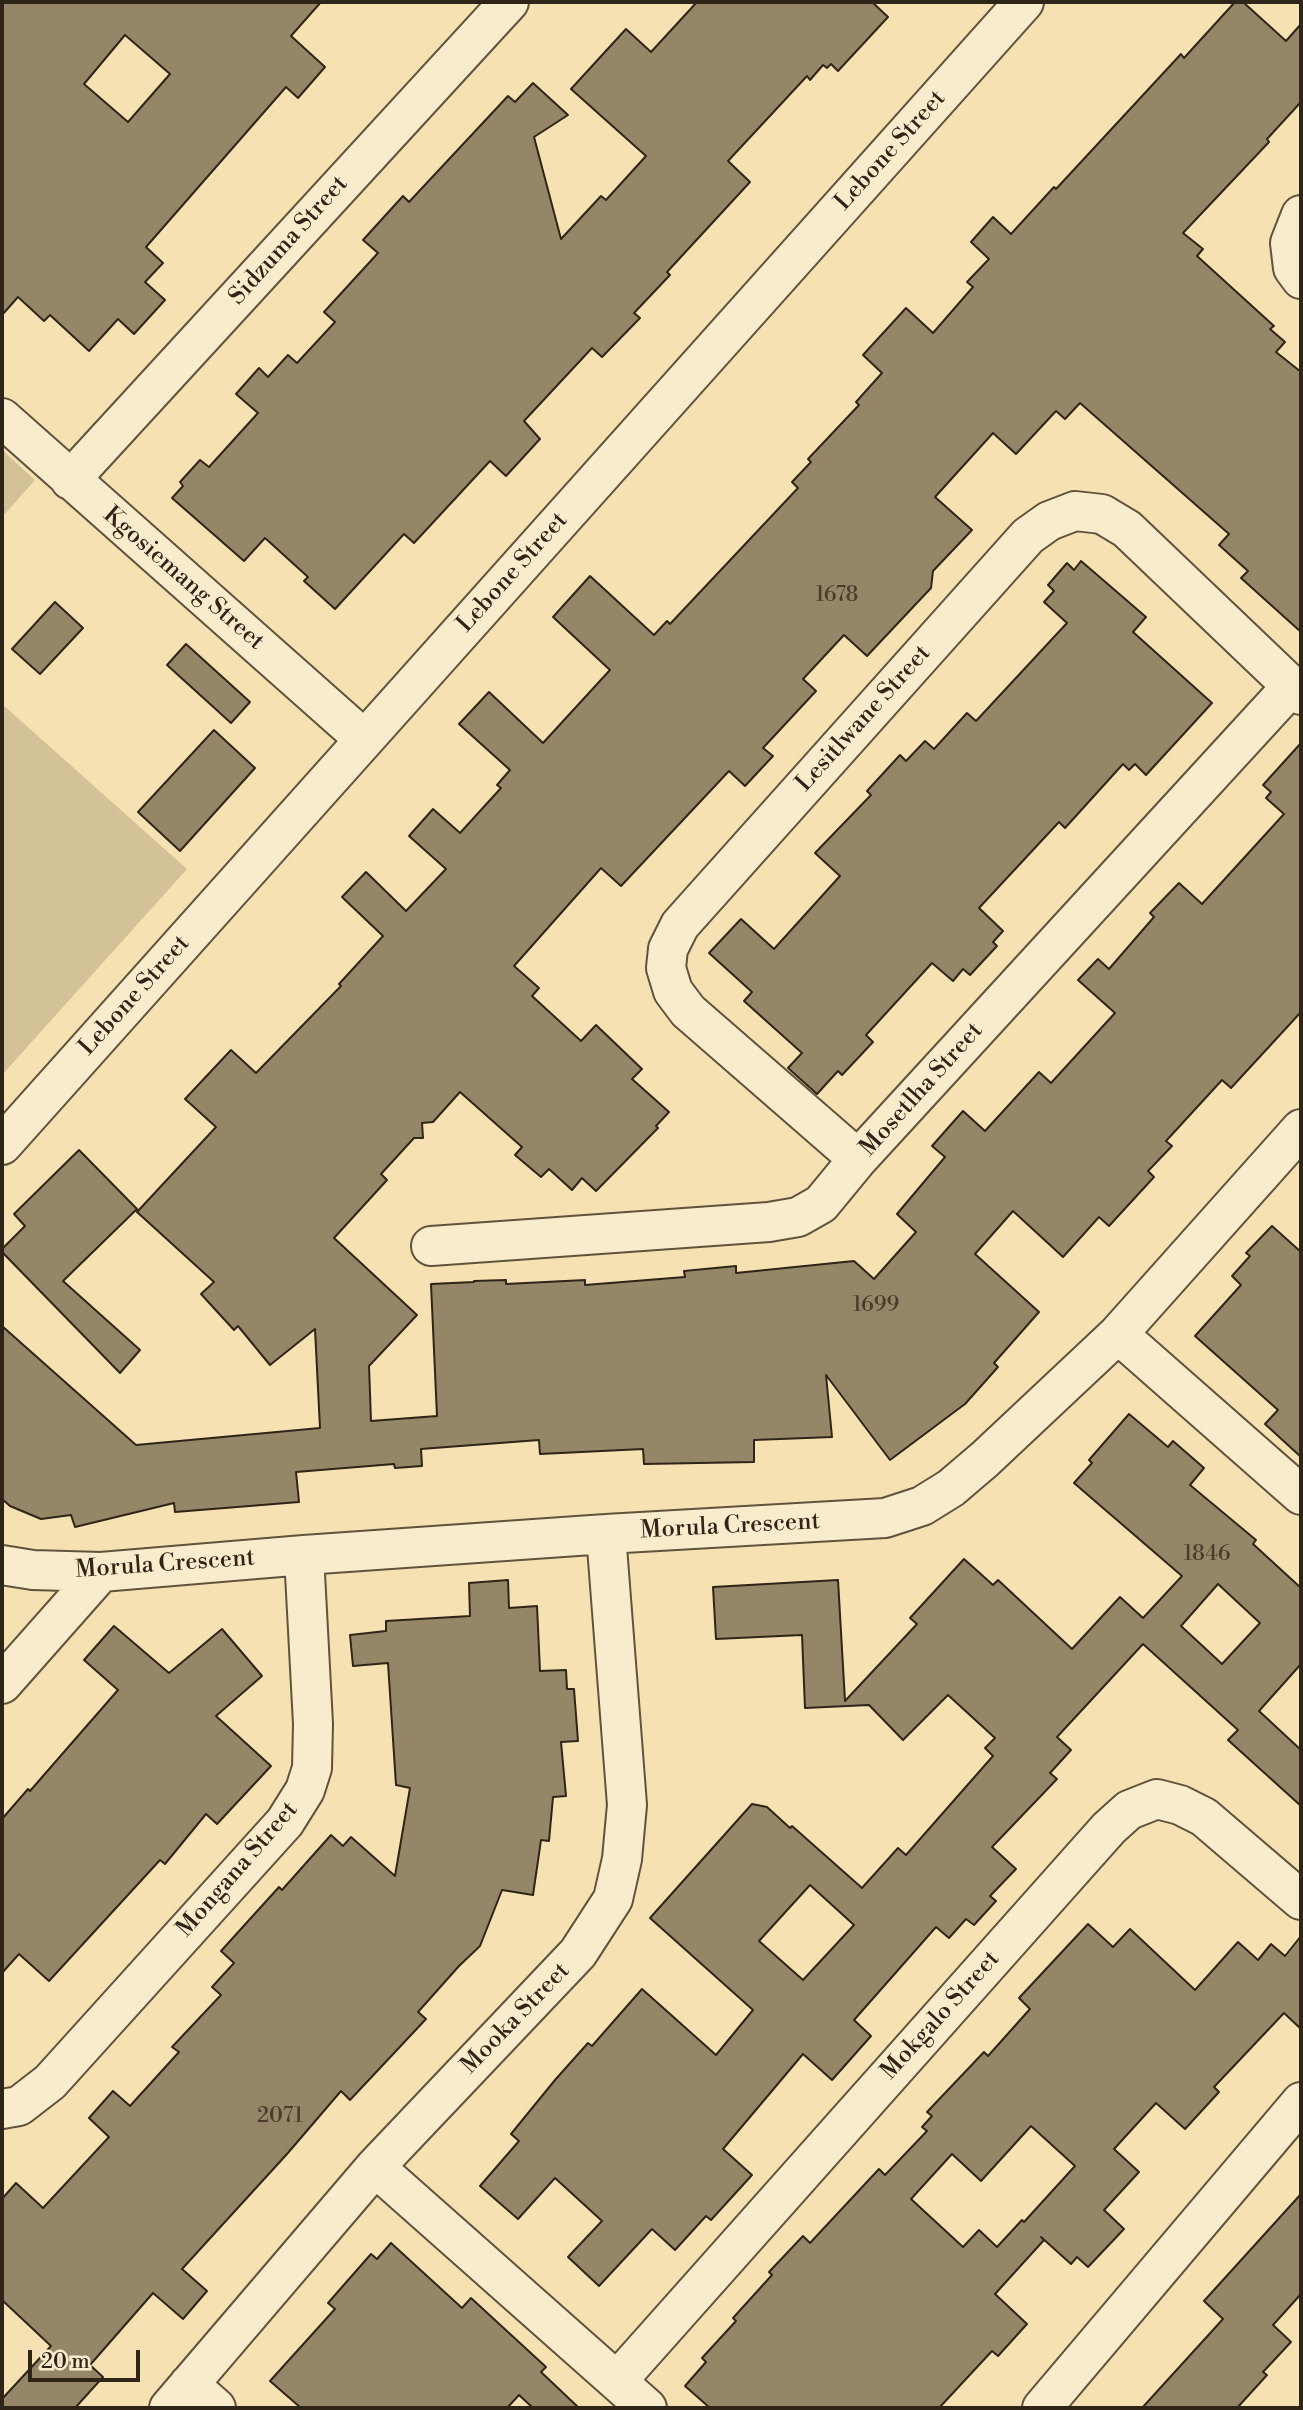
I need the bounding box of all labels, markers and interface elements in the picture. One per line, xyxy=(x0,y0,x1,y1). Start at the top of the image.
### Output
street label: Lebone Street xyxy=(830,85,952,217)
street label: Sidzuma Street xyxy=(223,170,355,312)
street label: Kgosiemang Street xyxy=(97,501,269,657)
street label: Lebone Street xyxy=(452,507,574,639)
house number: 1678 xyxy=(816,583,858,609)
street label: Lesitlwane Street xyxy=(791,640,937,798)
street label: Lebone Street xyxy=(74,930,196,1062)
street label: Mosetlha Street xyxy=(854,1017,990,1163)
house number: 1699 xyxy=(853,1293,899,1319)
street label: Morula Crescent xyxy=(639,1508,821,1546)
house number: 1846 xyxy=(1183,1542,1231,1568)
street label: Morula Crescent xyxy=(74,1544,256,1586)
street label: Mongana Street xyxy=(171,1796,305,1944)
street label: Mokgalo Street xyxy=(876,1946,1006,2086)
street label: Mooka Street xyxy=(456,1957,576,2081)
house number: 2071 xyxy=(257,2104,303,2130)
scale bar xyxy=(32,2336,144,2380)
text: 20 m xyxy=(41,2349,90,2375)

